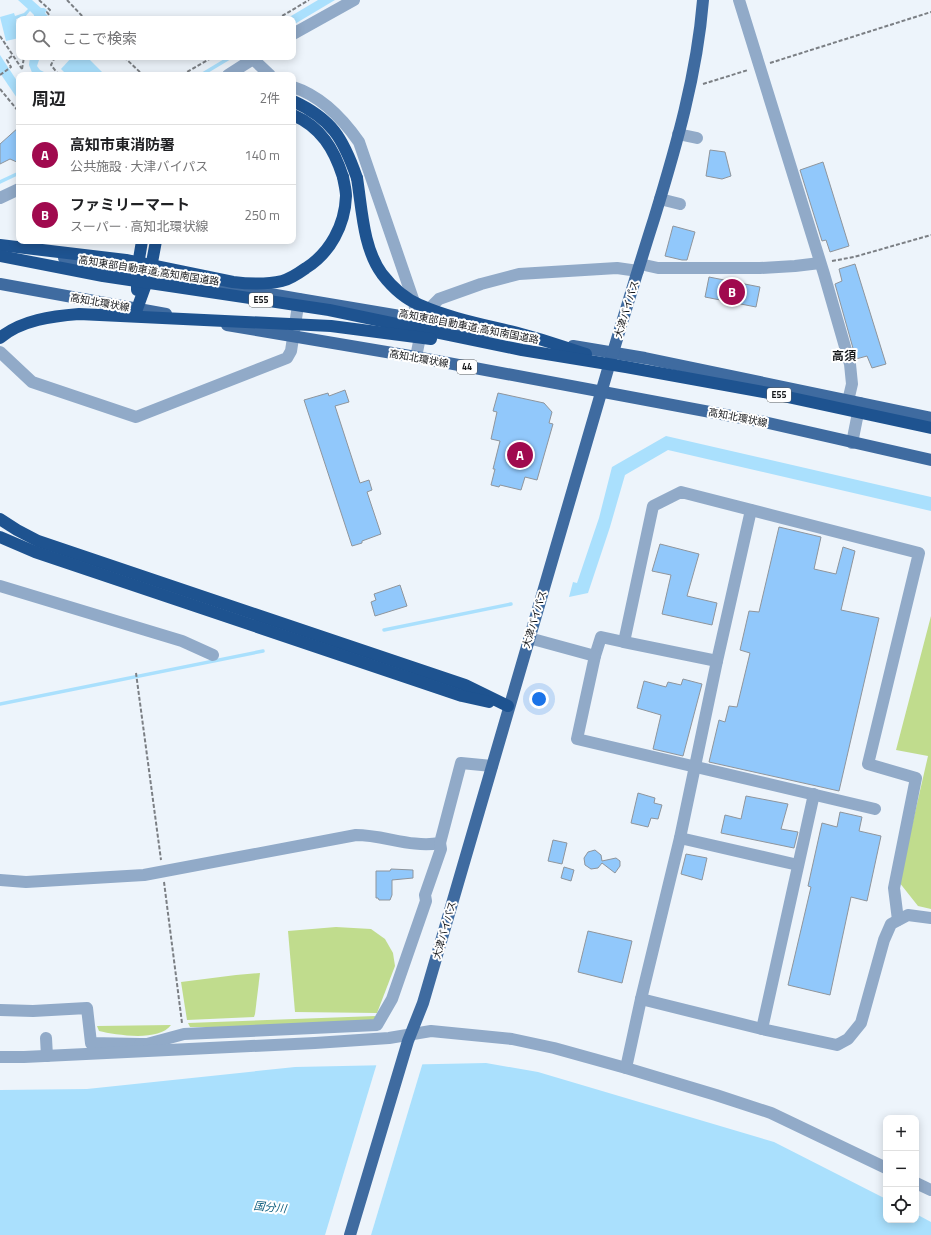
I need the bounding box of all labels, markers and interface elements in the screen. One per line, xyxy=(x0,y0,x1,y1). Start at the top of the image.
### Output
search box xyxy=(16,16,296,60)
icon: search xyxy=(30,27,52,49)
text: ここで検索 xyxy=(62,27,137,50)
text: 周辺 xyxy=(32,86,66,112)
text: 2件 xyxy=(260,88,280,108)
text: 高知市東消防署 xyxy=(70,133,175,156)
text: A xyxy=(41,145,49,165)
text: 140 m xyxy=(244,145,280,165)
text: 公共施設 · 大津バイパス xyxy=(70,156,208,176)
text: ファミリーマート xyxy=(70,193,190,216)
text: B xyxy=(41,205,49,225)
text: 250 m xyxy=(244,205,280,225)
text: スーパー · 高知北環状線 xyxy=(70,216,208,236)
street label: 高知東部自動車道;高知南国道路 xyxy=(77,252,220,289)
pin: B xyxy=(719,277,745,307)
street label: 大津バイパス xyxy=(611,278,642,340)
street label: 高知北環状線 xyxy=(69,290,131,315)
road number: E55 xyxy=(249,293,273,307)
street label: 高知東部自動車道;高知南国道路 xyxy=(398,306,540,347)
street label: 高知北環状線 xyxy=(388,346,450,371)
district label: 高須 xyxy=(832,346,857,365)
road number: 44 xyxy=(457,360,477,374)
road number: E55 xyxy=(767,388,791,402)
street label: 高知北環状線 xyxy=(707,404,769,431)
pin: A xyxy=(507,440,533,470)
street label: 大津バイパス xyxy=(519,588,550,650)
your location xyxy=(529,689,549,709)
street label: 大津バイパス xyxy=(429,899,460,961)
map controls xyxy=(883,1115,919,1223)
button: + xyxy=(883,1115,919,1151)
button: − xyxy=(883,1151,919,1187)
button: locate xyxy=(883,1187,919,1223)
water label: 国分川 xyxy=(253,1197,288,1217)

